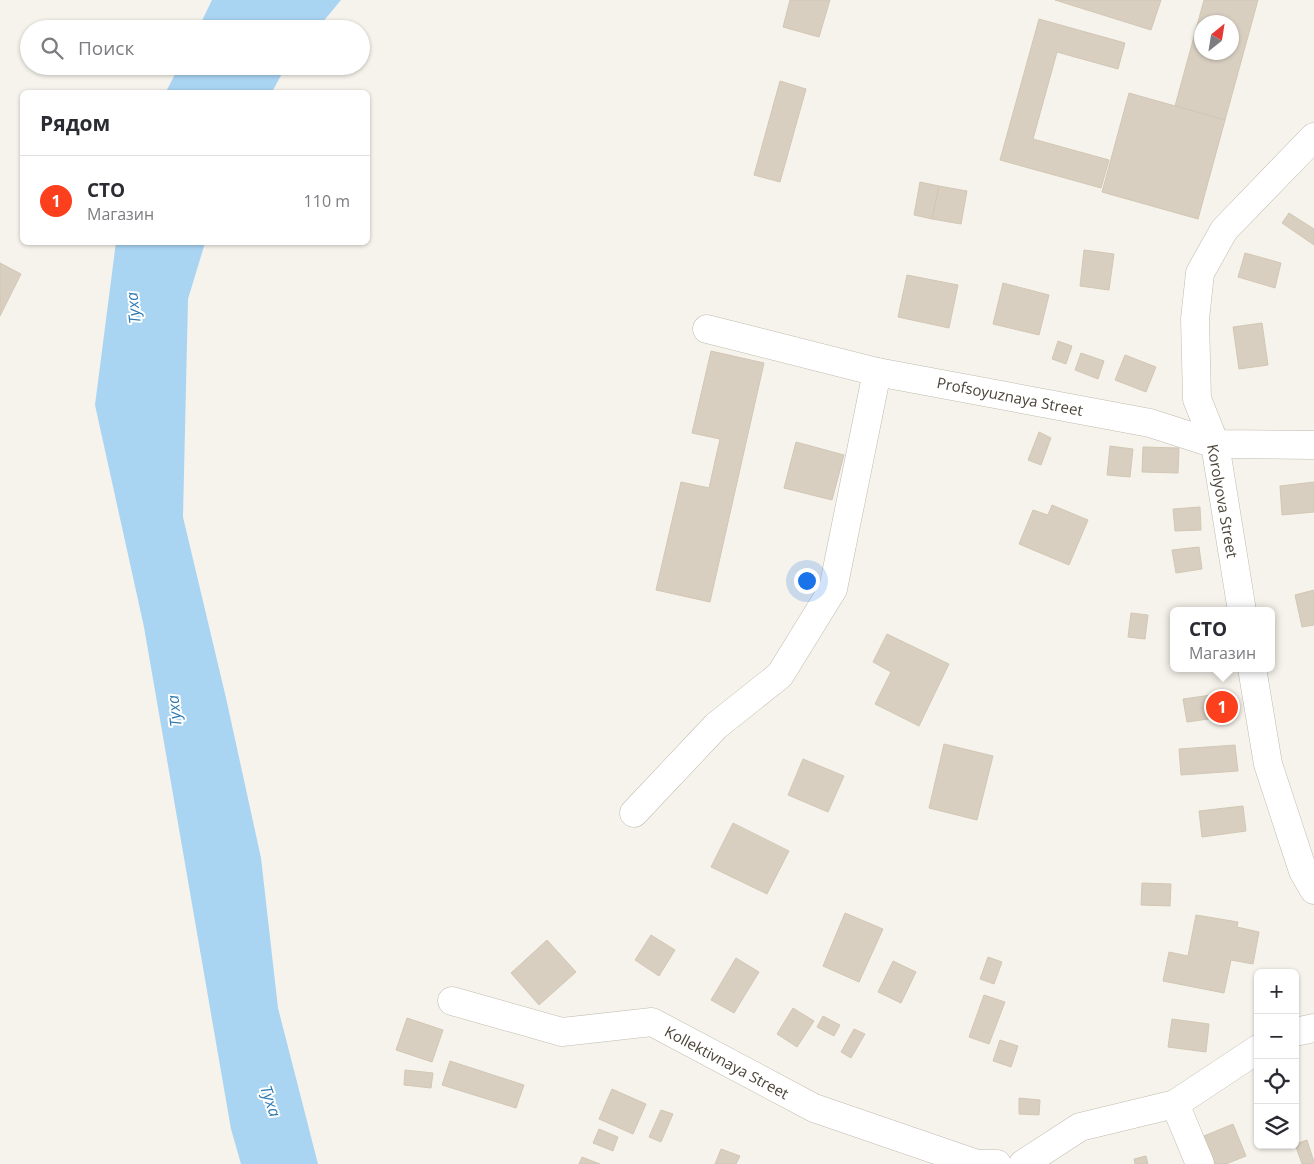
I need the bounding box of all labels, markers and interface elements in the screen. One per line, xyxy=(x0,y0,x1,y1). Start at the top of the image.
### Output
north arrow xyxy=(1194,15,1239,60)
search box xyxy=(20,20,370,75)
icon: search xyxy=(38,34,66,62)
text: Поиск xyxy=(78,35,134,61)
text: Рядом xyxy=(40,109,110,137)
text: СТО xyxy=(87,177,125,203)
text: 1 xyxy=(51,190,61,212)
text: 110 m xyxy=(304,190,350,212)
text: Магазин xyxy=(87,203,154,225)
water label: Туха xyxy=(120,291,146,325)
street label: Profsoyuznaya Street xyxy=(935,372,1085,420)
street label: Korolyova Street xyxy=(1203,442,1243,560)
your location xyxy=(794,568,820,594)
popup xyxy=(1170,607,1275,672)
text: СТО xyxy=(1189,616,1227,642)
text: Магазин xyxy=(1189,642,1256,664)
pin: 1 xyxy=(1206,688,1238,726)
water label: Туха xyxy=(161,694,187,728)
map controls xyxy=(1254,969,1299,1149)
button: + xyxy=(1254,969,1299,1014)
button: − xyxy=(1254,1014,1299,1059)
street label: Kollektivnaya Street xyxy=(661,1021,793,1103)
button: locate xyxy=(1254,1059,1299,1104)
water label: Туха xyxy=(255,1082,287,1120)
button: layers xyxy=(1254,1104,1299,1149)

